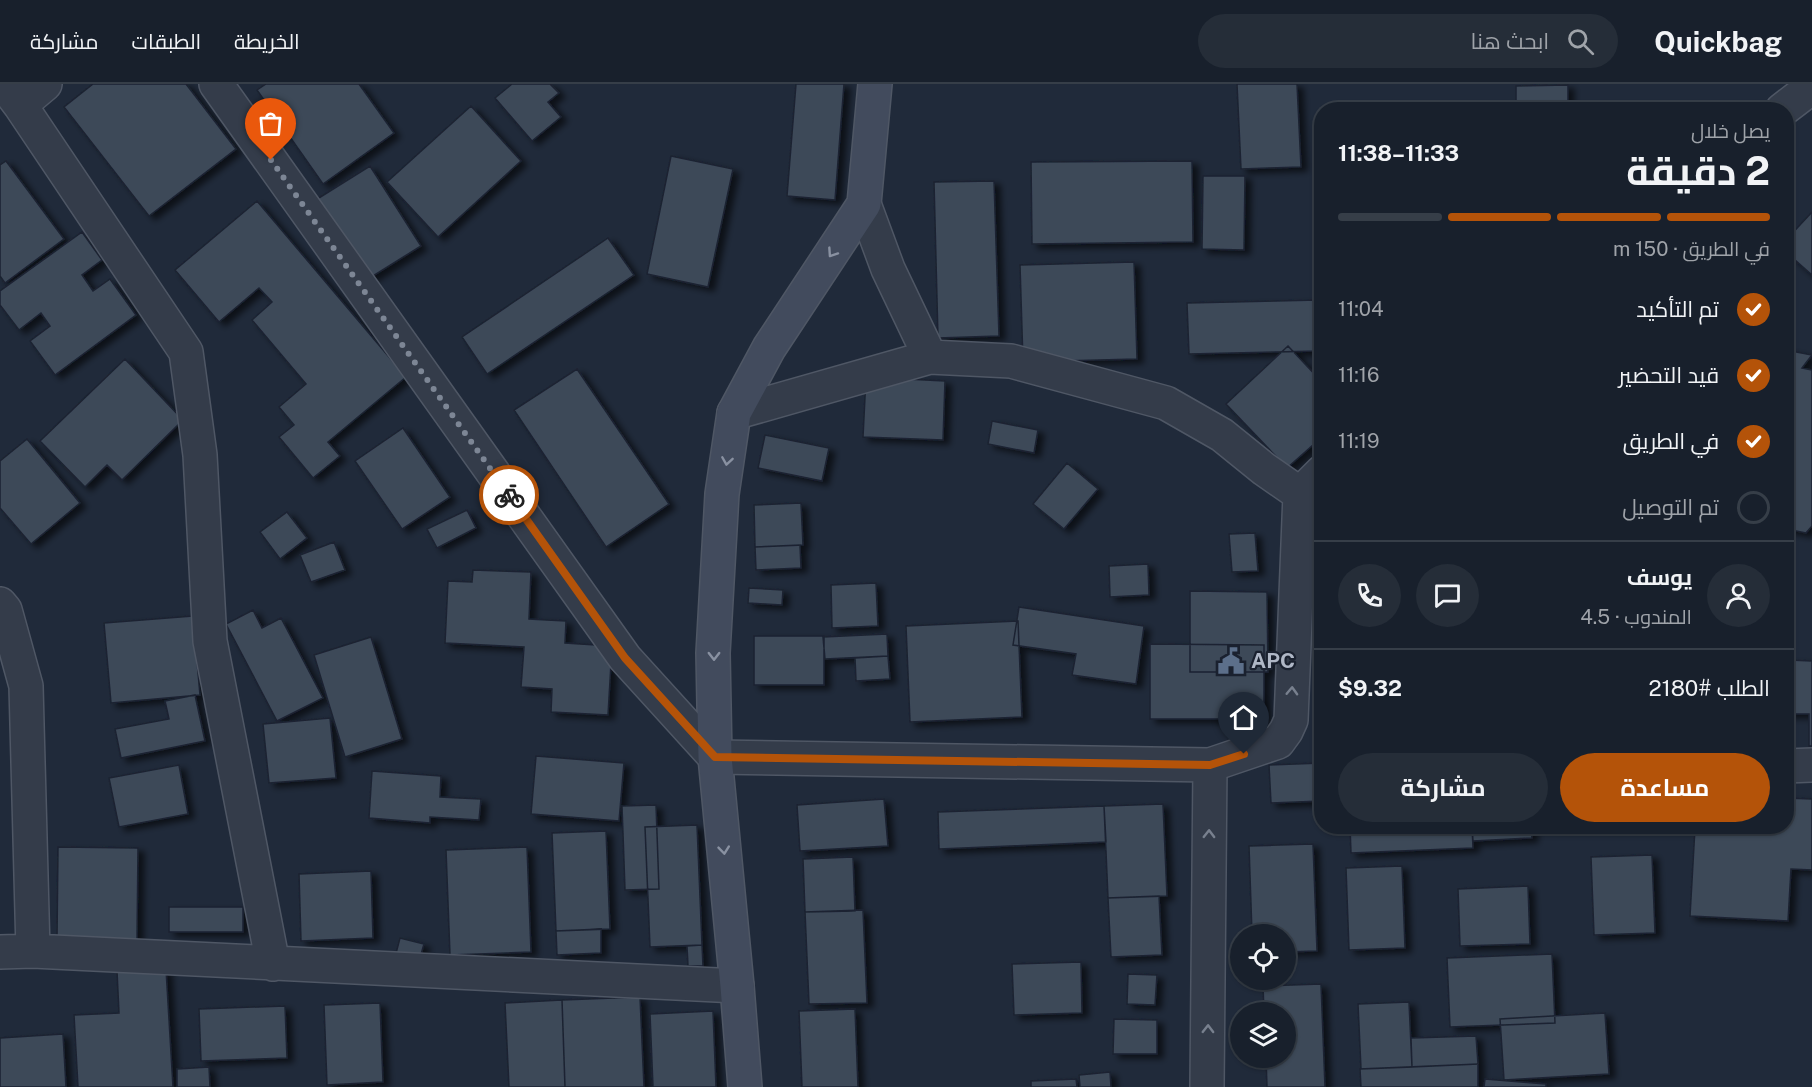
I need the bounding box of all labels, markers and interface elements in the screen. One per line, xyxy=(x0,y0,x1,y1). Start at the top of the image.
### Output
search box xyxy=(1198,14,1618,68)
icon: search xyxy=(1564,25,1597,58)
text: Quickbag xyxy=(1654,25,1782,58)
text: ابحث هنا xyxy=(1470,28,1549,54)
text: مشاركة xyxy=(30,29,99,54)
text: الطبقات xyxy=(132,29,201,54)
text: الخريطة xyxy=(234,29,300,54)
pin xyxy=(245,98,296,160)
icon: bag xyxy=(254,107,287,140)
text: يصل خلال xyxy=(1691,119,1770,143)
text: 11:33–11:38 xyxy=(1338,140,1459,166)
text: 2 دقيقة xyxy=(1626,148,1770,194)
text: في الطريق · 150 m xyxy=(1613,237,1770,261)
one-way arrow xyxy=(828,246,839,257)
icon: check xyxy=(1737,293,1770,326)
text: تم التأكيد xyxy=(1636,296,1719,322)
text: 11:04 xyxy=(1338,297,1384,321)
icon: check xyxy=(1737,359,1770,392)
text: قيد التحضير xyxy=(1619,362,1719,388)
text: 11:16 xyxy=(1338,363,1379,387)
icon: check xyxy=(1737,425,1770,458)
text: في الطريق xyxy=(1623,428,1719,454)
text: 11:19 xyxy=(1338,429,1379,453)
one-way arrow xyxy=(721,457,733,466)
courier xyxy=(479,465,539,525)
icon: bike xyxy=(493,479,526,512)
text: تم التوصيل xyxy=(1622,494,1719,520)
button: phone xyxy=(1338,564,1401,627)
button: chat xyxy=(1416,564,1479,627)
text: يوسف xyxy=(1627,564,1692,590)
button: person xyxy=(1707,564,1770,627)
text: المندوب · 4.5 xyxy=(1580,605,1692,629)
public building icon: APC xyxy=(1216,646,1246,676)
place label: APC xyxy=(1251,648,1295,673)
one-way arrow xyxy=(708,651,720,660)
text: $9.32 xyxy=(1338,675,1402,701)
text: الطلب #2180 xyxy=(1649,675,1770,701)
one-way arrow xyxy=(1285,687,1298,696)
pin xyxy=(1218,692,1269,754)
icon: home xyxy=(1227,701,1260,734)
button: مشاركة xyxy=(1338,753,1548,822)
button: مساعدة xyxy=(1560,753,1770,822)
one-way arrow xyxy=(1203,829,1216,838)
one-way arrow xyxy=(717,846,730,855)
map controls xyxy=(1230,924,1296,1068)
button: locate xyxy=(1230,924,1296,990)
button: layers xyxy=(1230,1002,1296,1068)
one-way arrow xyxy=(1201,1024,1214,1033)

